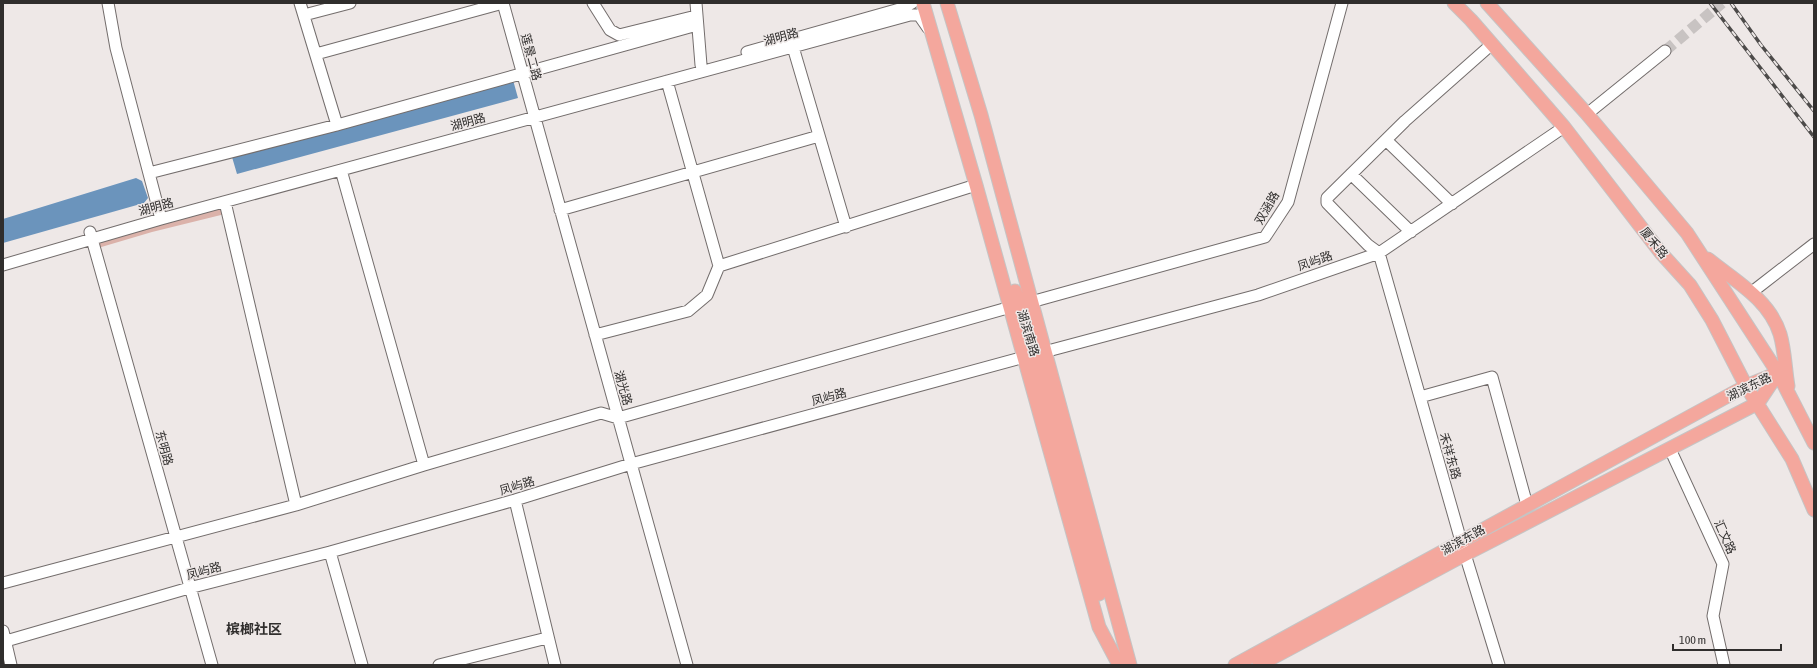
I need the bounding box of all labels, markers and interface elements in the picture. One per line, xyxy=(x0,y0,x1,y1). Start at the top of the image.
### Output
street label: 湖明路 xyxy=(762,26,800,48)
street label: 莲景二路 xyxy=(518,32,544,82)
street label: 湖明路 xyxy=(449,111,487,133)
street label: 双涵路 xyxy=(1252,189,1282,227)
street label: 湖明路 xyxy=(137,196,175,218)
street label: 厦禾路 xyxy=(1637,225,1671,261)
street label: 凤屿路 xyxy=(1296,249,1334,273)
street label: 湖滨南路 xyxy=(1014,308,1042,358)
street label: 湖光路 xyxy=(611,369,635,407)
street label: 湖滨东路 xyxy=(1724,370,1774,404)
street label: 凤屿路 xyxy=(810,386,848,408)
street label: 东明路 xyxy=(153,429,175,467)
street label: 禾祥东路 xyxy=(1437,431,1463,481)
street label: 凤屿路 xyxy=(498,474,536,498)
street label: 汇文路 xyxy=(1711,518,1739,556)
street label: 湖滨东路 xyxy=(1439,522,1487,558)
street label: 凤屿路 xyxy=(185,560,223,582)
district label: 槟榔社区 xyxy=(226,621,282,637)
scale bar xyxy=(1673,626,1781,652)
text: 100 m xyxy=(1679,633,1706,647)

